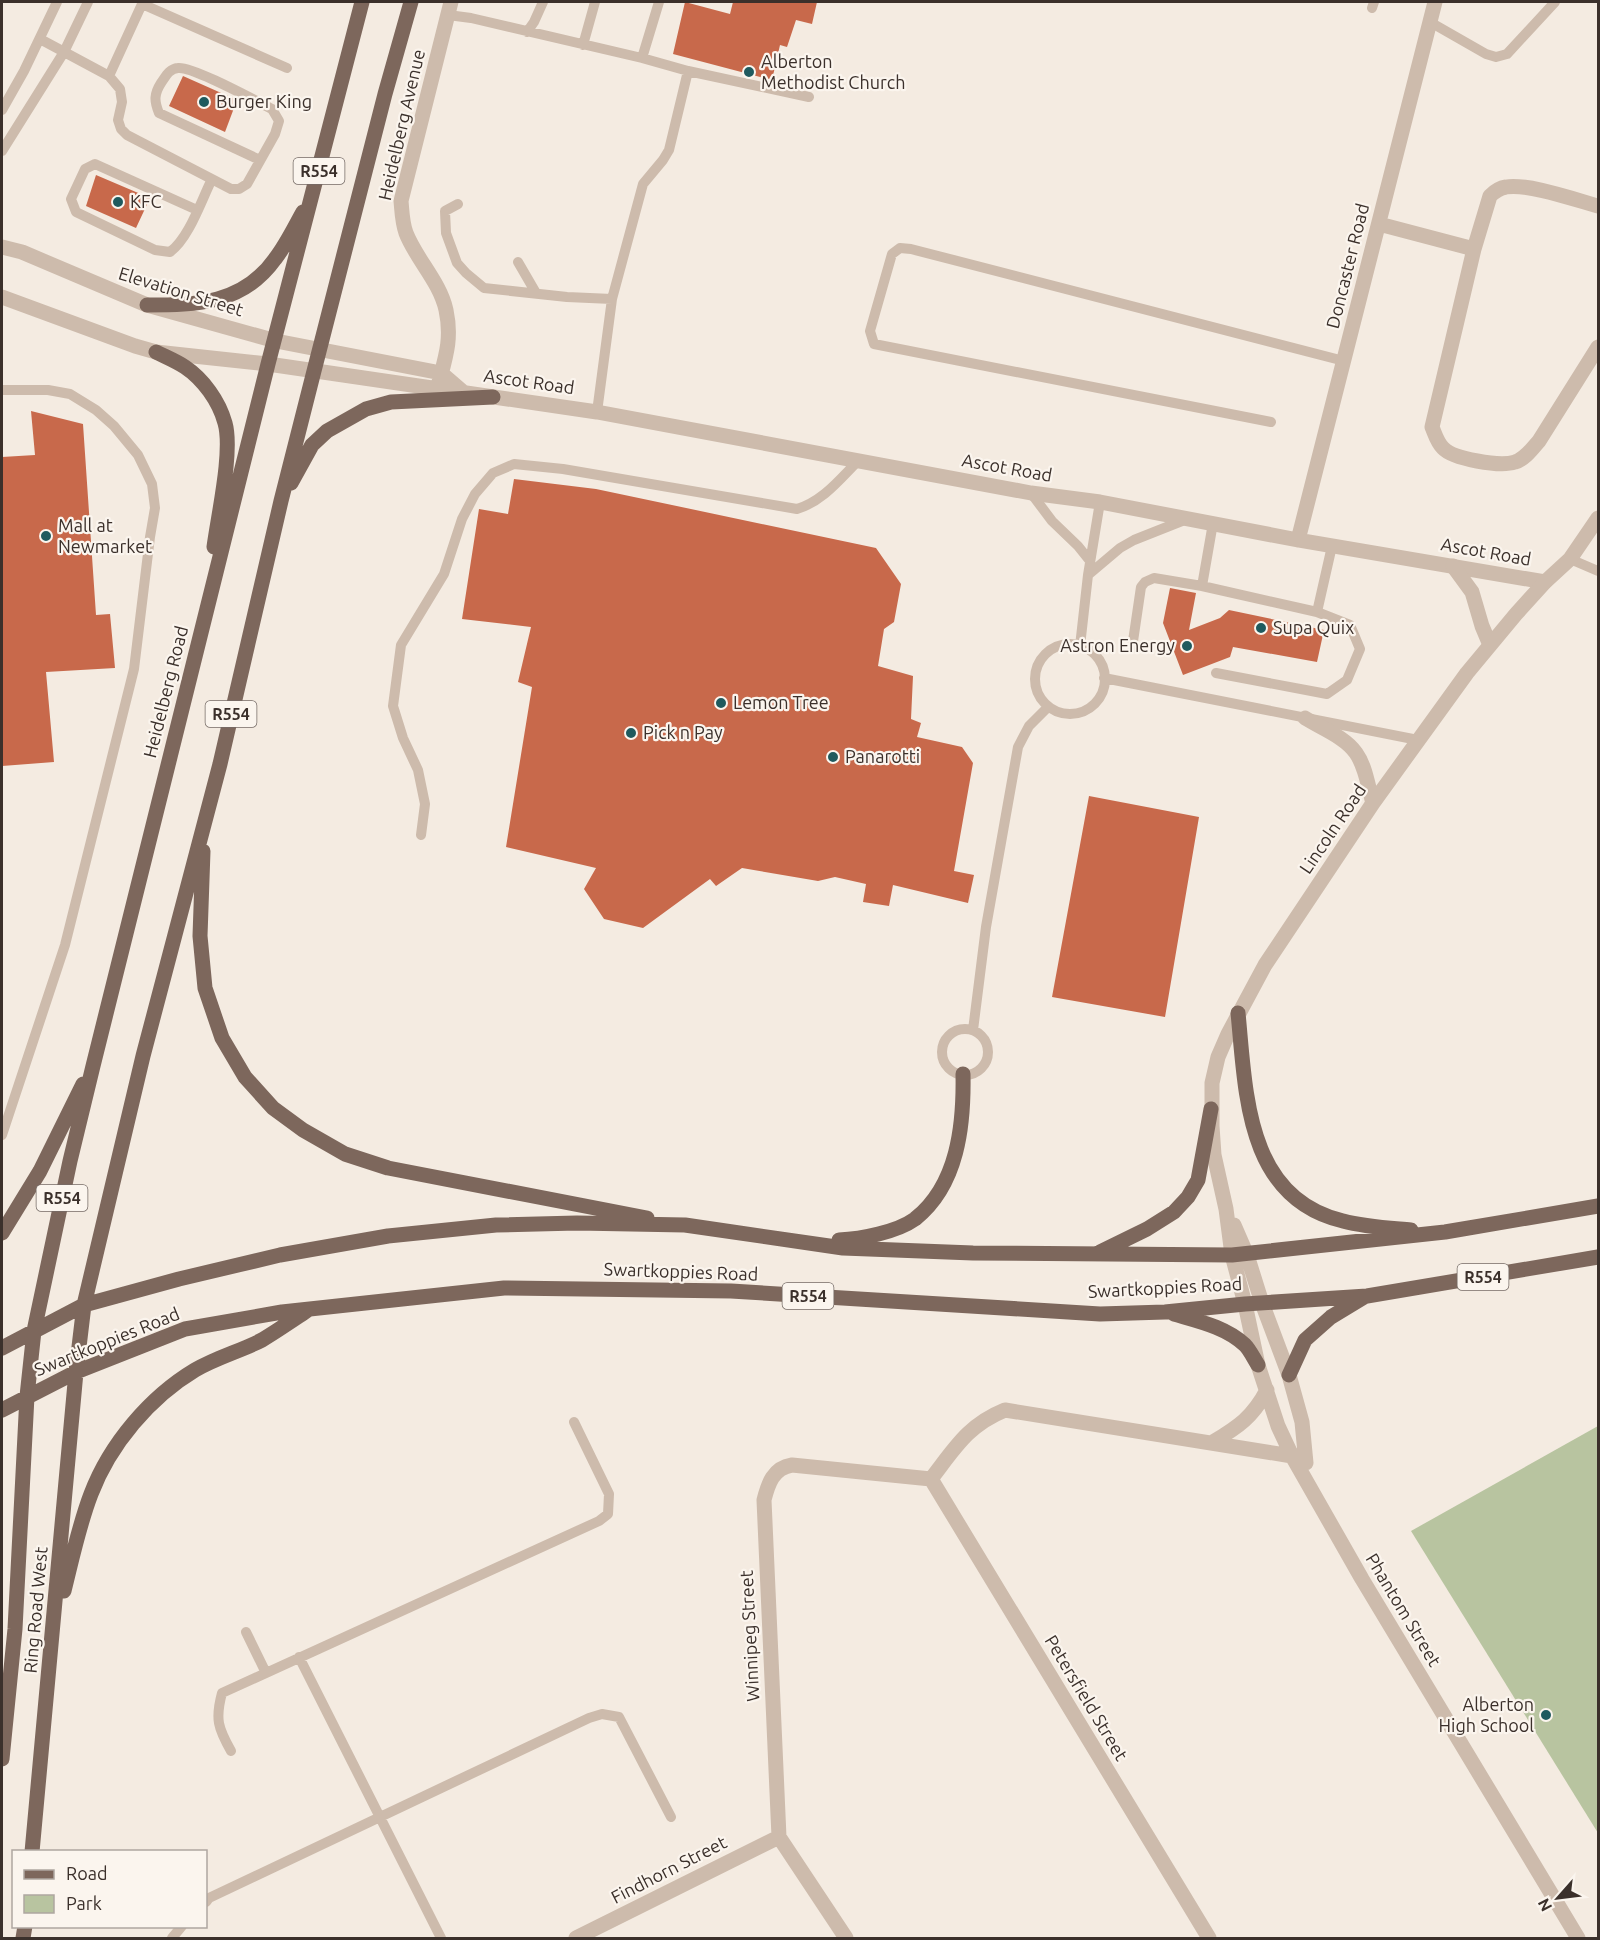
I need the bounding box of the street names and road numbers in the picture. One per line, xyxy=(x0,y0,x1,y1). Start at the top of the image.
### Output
street label: Heidelberg Avenue xyxy=(374,47,428,202)
road number: R554 xyxy=(294,158,344,184)
street label: Doncaster Road xyxy=(1322,201,1372,330)
street label: Elevation Street xyxy=(116,263,246,320)
street label: Ascot Road xyxy=(483,365,576,397)
street label: Ascot Road xyxy=(960,449,1054,485)
street label: Ascot Road xyxy=(1439,533,1533,569)
street label: Heidelberg Road xyxy=(139,624,191,760)
road number: R554 xyxy=(206,701,256,727)
street label: Lincoln Road xyxy=(1295,780,1369,877)
road number: R554 xyxy=(36,1185,88,1211)
street label: Swartkoppies Road xyxy=(603,1258,759,1284)
road number: R554 xyxy=(1458,1264,1508,1290)
street label: Swartkoppies Road xyxy=(1087,1273,1243,1301)
road number: R554 xyxy=(782,1283,834,1309)
street label: Swartkoppies Road xyxy=(31,1303,182,1379)
street label: Ring Road West xyxy=(19,1546,51,1674)
street label: Phantom Street xyxy=(1362,1549,1445,1670)
street label: Winnipeg Street xyxy=(736,1570,762,1702)
street label: Petersfield Street xyxy=(1042,1631,1132,1764)
street label: Findhorn Street xyxy=(607,1831,730,1907)

